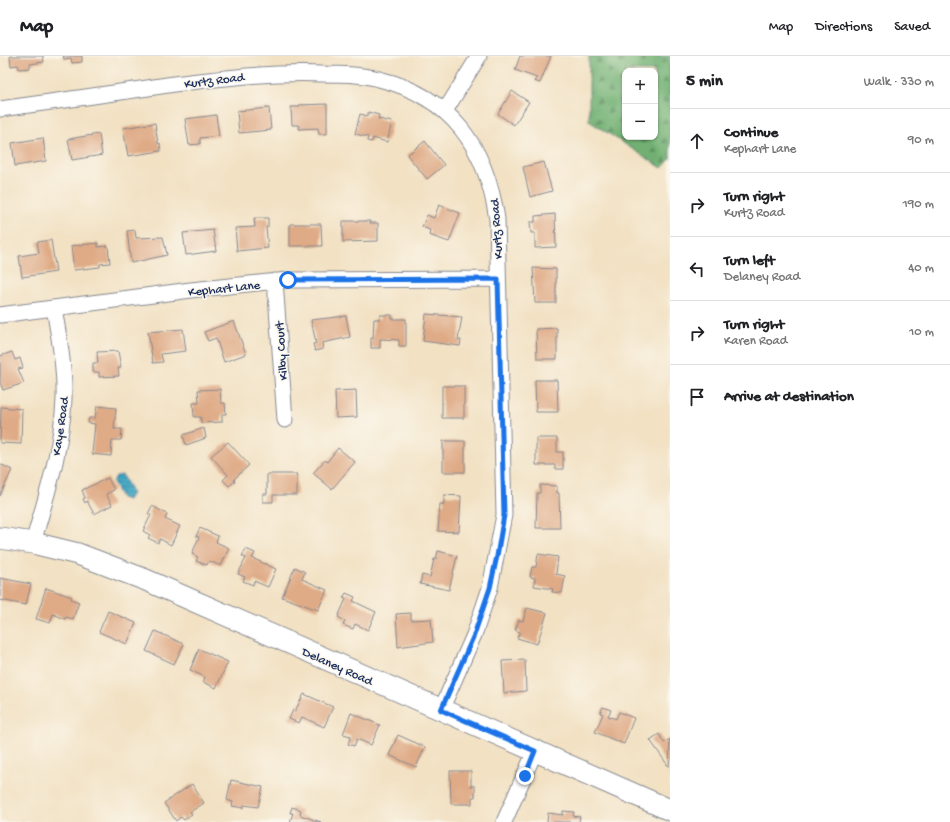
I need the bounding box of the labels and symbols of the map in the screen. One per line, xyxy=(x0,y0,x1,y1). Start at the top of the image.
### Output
street label: Kurtz Road xyxy=(183,70,247,93)
street label: Kurtz Road xyxy=(488,197,507,259)
route start xyxy=(279,271,297,289)
street label: Kephart Lane xyxy=(188,278,261,301)
street label: Kilby Court xyxy=(273,319,292,381)
street label: Kaye Road xyxy=(50,395,73,457)
street label: Delaney Road xyxy=(298,645,376,690)
route end xyxy=(516,767,534,785)

